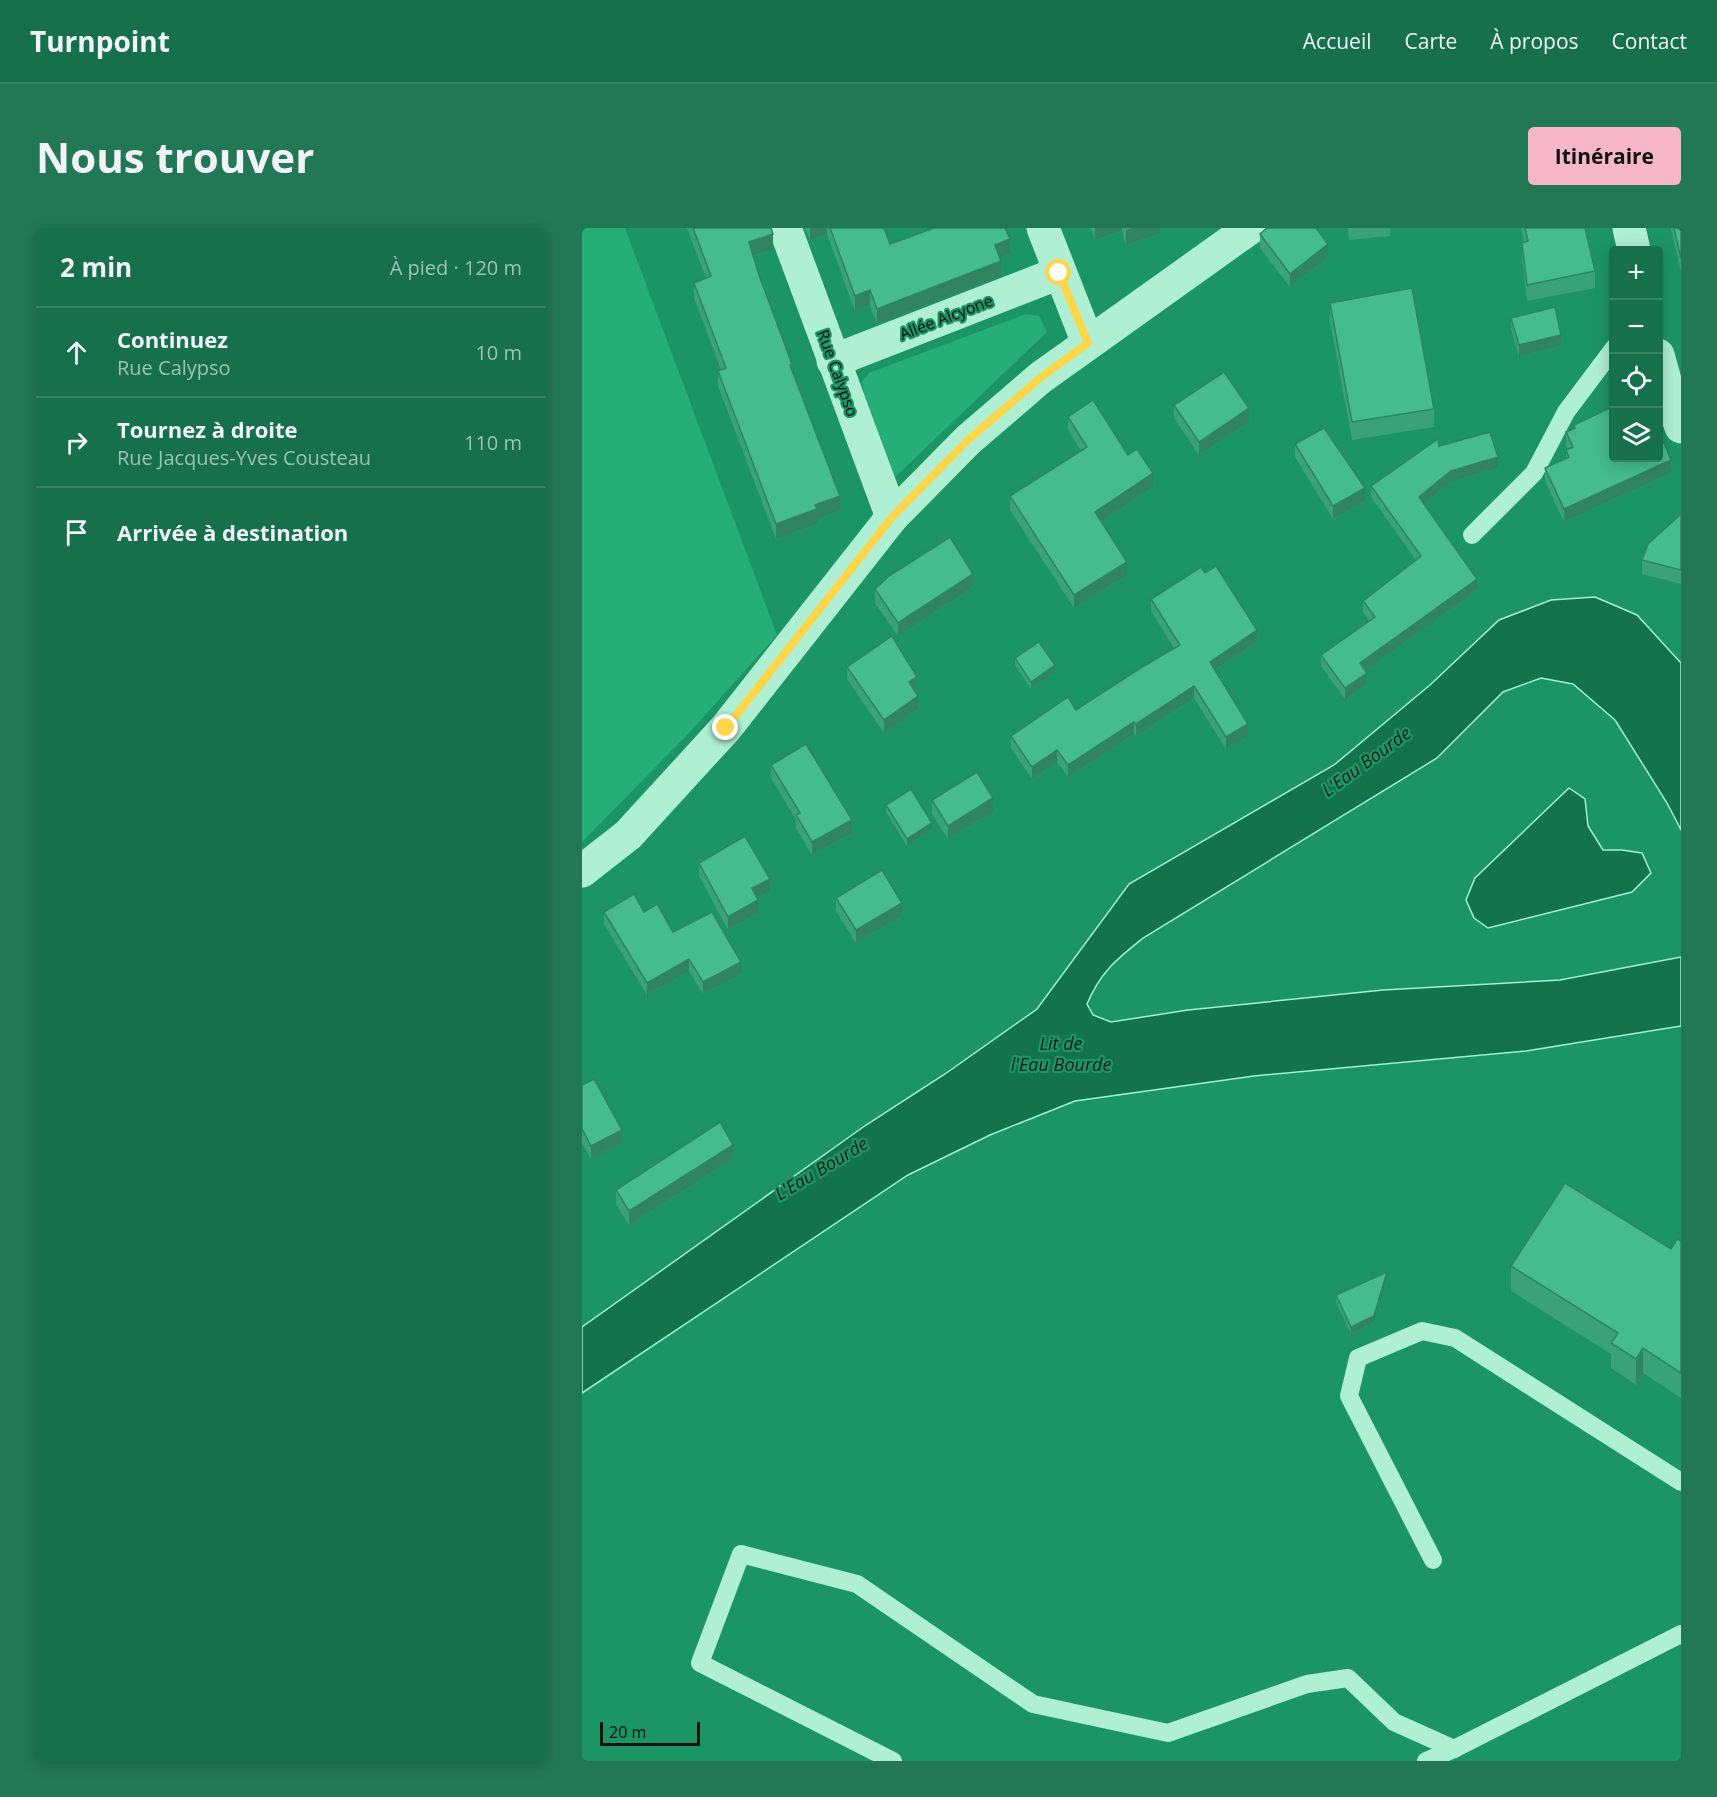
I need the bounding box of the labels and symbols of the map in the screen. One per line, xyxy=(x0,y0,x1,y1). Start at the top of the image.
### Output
route start xyxy=(1045,259,1071,285)
street label: Allée Alcyone xyxy=(896,289,996,345)
street label: Rue Calypso xyxy=(812,327,864,419)
route end xyxy=(712,714,738,740)
water label: L'Eau Bourde xyxy=(1317,720,1415,802)
water label: Lit de l'Eau Bourde xyxy=(1011,1031,1111,1076)
water label: L'Eau Bourde xyxy=(770,1131,872,1205)
scale bar xyxy=(600,1719,700,1746)

